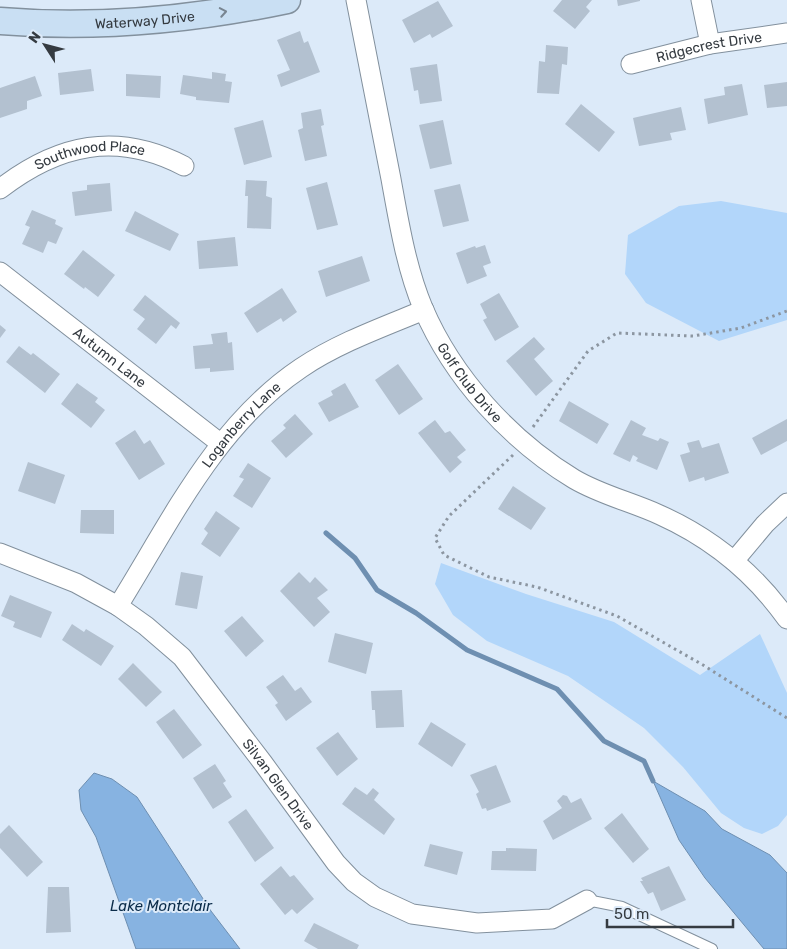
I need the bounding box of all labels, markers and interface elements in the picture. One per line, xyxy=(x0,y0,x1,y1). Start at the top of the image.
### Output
street label: Waterway Drive xyxy=(94,7,196,32)
one-way arrow xyxy=(219,7,227,17)
north arrow xyxy=(20,20,70,70)
street label: Ridgecrest Drive xyxy=(654,28,763,66)
text: N xyxy=(25,29,45,47)
street label: Southwood Place xyxy=(31,137,147,173)
street label: Autumn Lane xyxy=(70,324,150,391)
street label: Golf Club Drive xyxy=(434,340,506,426)
street label: Loganberry Lane xyxy=(198,378,284,471)
street label: Silvan Glen Drive xyxy=(239,735,317,833)
scale bar xyxy=(607,896,733,928)
water label: Lake Montclair xyxy=(110,897,213,915)
text: 50 m xyxy=(614,905,649,923)

